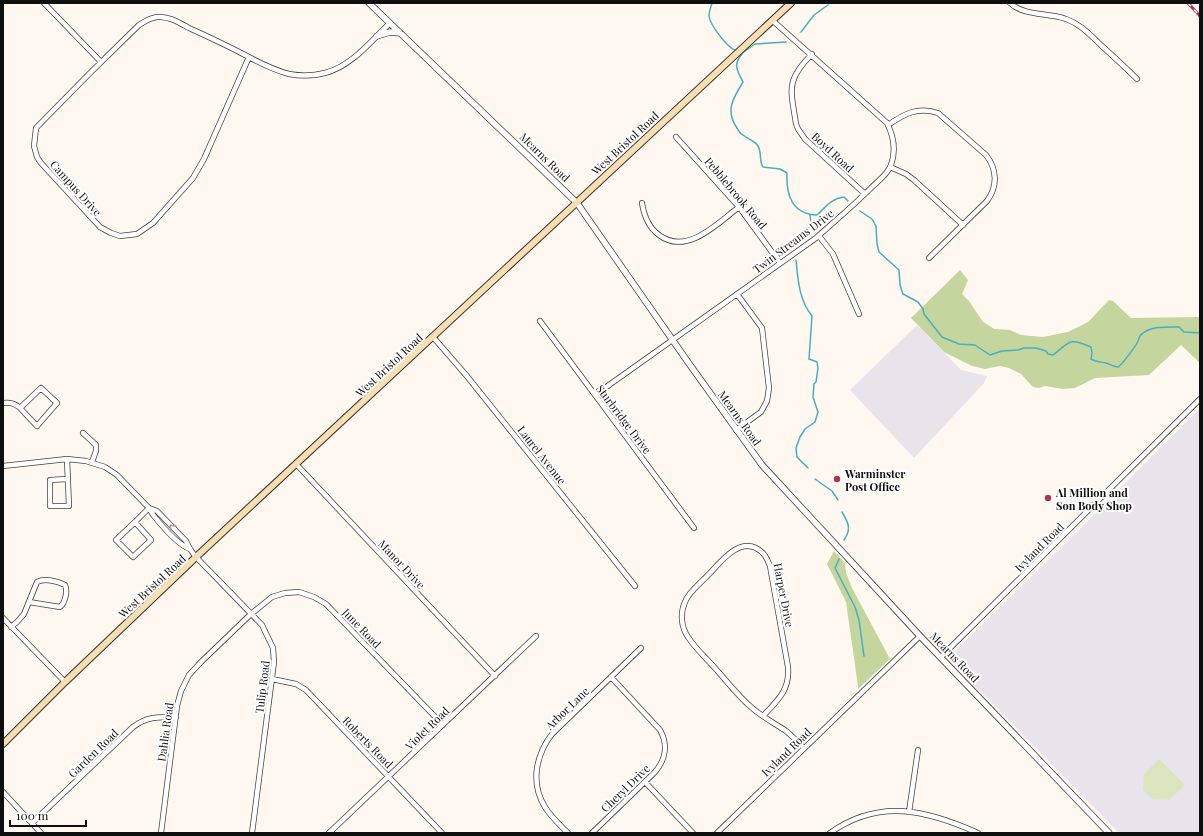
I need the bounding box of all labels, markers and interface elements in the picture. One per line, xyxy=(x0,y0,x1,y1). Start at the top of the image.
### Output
street label: West Bristol Road xyxy=(587,108,662,179)
street label: Mearns Road xyxy=(517,129,574,185)
street label: Boyd Road xyxy=(809,129,858,176)
street label: Pebblebrook Road xyxy=(702,154,771,232)
street label: Campus Drive xyxy=(47,157,105,219)
street label: Twin Streams Drive xyxy=(749,205,837,276)
street label: West Bristol Road xyxy=(351,330,426,401)
street label: Sturbridge Drive xyxy=(593,382,655,457)
street label: Mearns Road xyxy=(715,387,765,449)
street label: Laurel Avenue xyxy=(514,423,570,488)
place label: Warminster Post Office xyxy=(844,466,906,494)
marker: Warminster Post Office xyxy=(832,474,842,484)
place label: Al Million and Son Body Shop xyxy=(1055,485,1132,513)
marker: Al Million and Son Body Shop xyxy=(1043,493,1053,503)
street label: Ivyland Road xyxy=(1011,519,1067,575)
one-way arrow xyxy=(169,524,177,532)
street label: Manor Drive xyxy=(375,536,429,592)
street label: West Bristol Road xyxy=(114,551,189,622)
street label: Harper Drive xyxy=(770,562,798,629)
street label: June Road xyxy=(339,604,385,652)
street label: Mearns Road xyxy=(927,629,983,686)
street label: Tulip Road xyxy=(251,659,273,714)
street label: Arbor Lane xyxy=(541,683,592,733)
street label: Dahlia Road xyxy=(153,701,177,762)
street label: Violet Road xyxy=(401,703,453,753)
street label: Roberts Road xyxy=(340,713,397,772)
street label: Ivyland Road xyxy=(758,724,815,779)
street label: Garden Road xyxy=(65,725,122,781)
street label: Cheryl Drive xyxy=(597,761,653,815)
scale bar xyxy=(10,802,86,828)
text: 100 m xyxy=(16,807,49,823)

